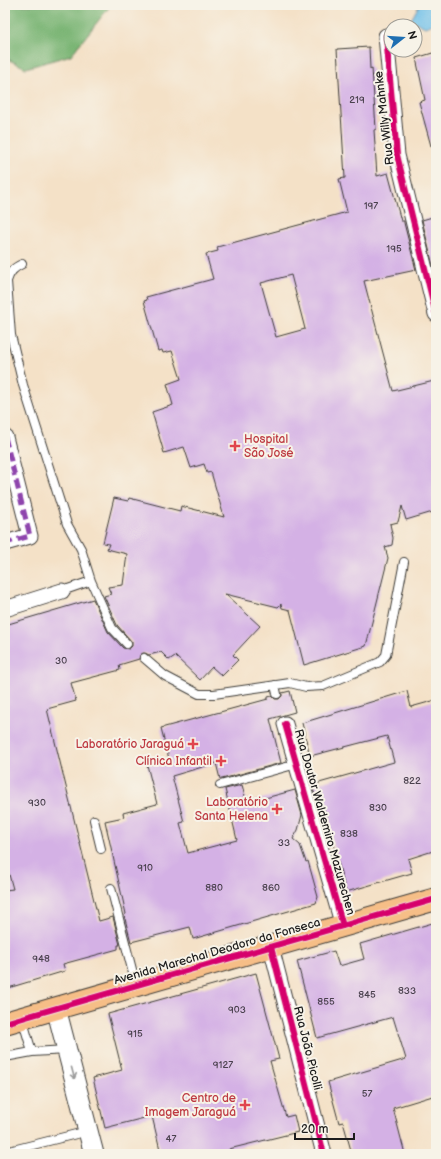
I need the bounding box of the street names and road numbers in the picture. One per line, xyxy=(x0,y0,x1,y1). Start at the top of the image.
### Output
street label: Rua Willy Mahnke xyxy=(371,70,398,166)
street label: Rua Doutor Waldemiro Mazurechen xyxy=(291,727,358,917)
street label: Avenida Marechal Deodoro da Fonseca xyxy=(112,915,322,988)
street label: Rua João Picolli xyxy=(290,1005,325,1092)

